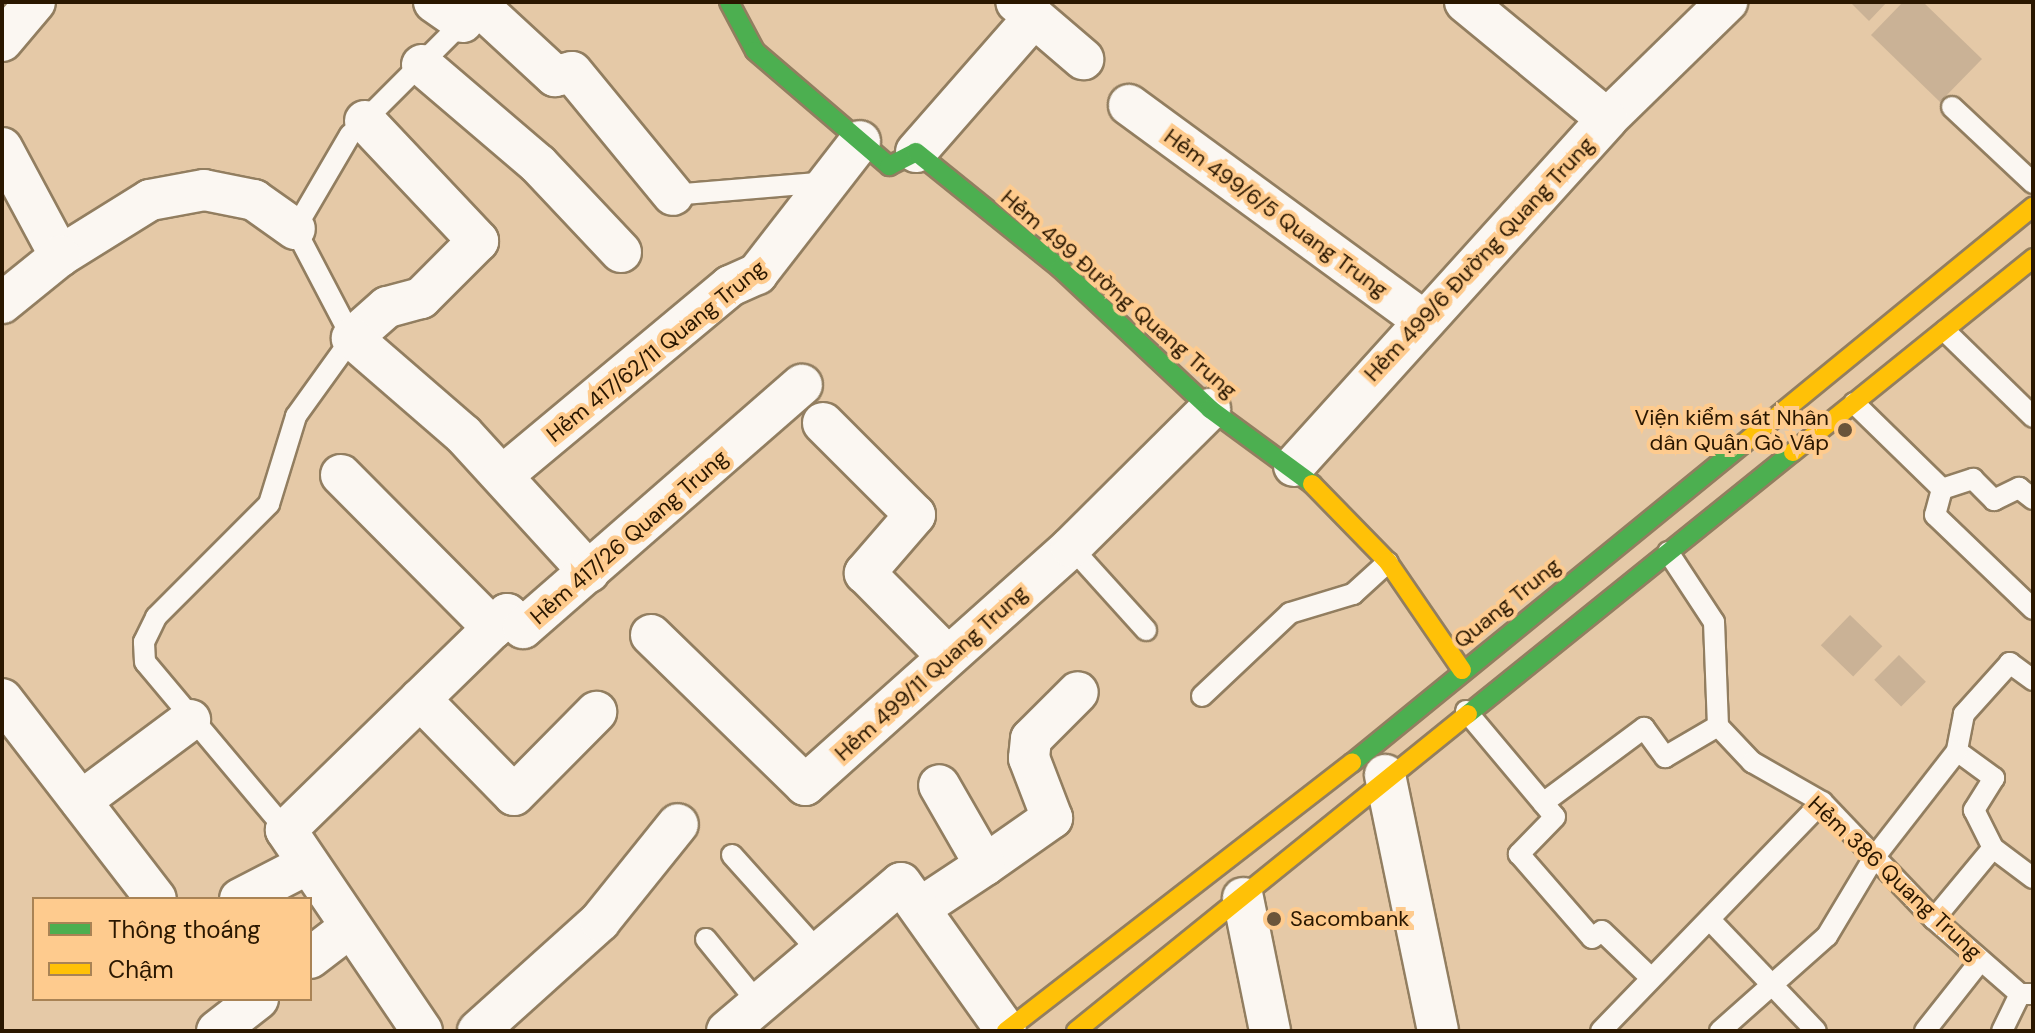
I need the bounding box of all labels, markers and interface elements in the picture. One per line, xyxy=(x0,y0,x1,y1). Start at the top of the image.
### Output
street label: Hẻm 499/6/5 Quang Trung xyxy=(1159,123,1393,303)
street label: Hẻm 499/6 Đường Quang Trung xyxy=(1359,131,1599,387)
street label: Hẻm 499 Đường Quang Trung xyxy=(996,184,1242,404)
street label: Hẻm 417/62/11 Quang Trung xyxy=(541,255,771,447)
place label: Viện kiểm sát Nhân dân Quận Gò Vấp xyxy=(1635,404,1829,456)
marker: Viện kiểm sát Nhân dân Quận Gò Vấp xyxy=(1836,421,1854,439)
street label: Hẻm 417/26 Quang Trung xyxy=(525,444,733,630)
street label: Quang Trung xyxy=(1449,552,1565,654)
street label: Hẻm 499/11 Quang Trung xyxy=(829,580,1033,766)
street label: Hẻm 386 Quang Trung xyxy=(1803,791,1987,965)
legend xyxy=(32,897,312,1001)
place label: Sacombank xyxy=(1290,906,1409,932)
marker: Sacombank xyxy=(1265,910,1283,928)
text: Thông thoáng xyxy=(108,914,261,945)
text: Chậm xyxy=(108,954,174,985)

